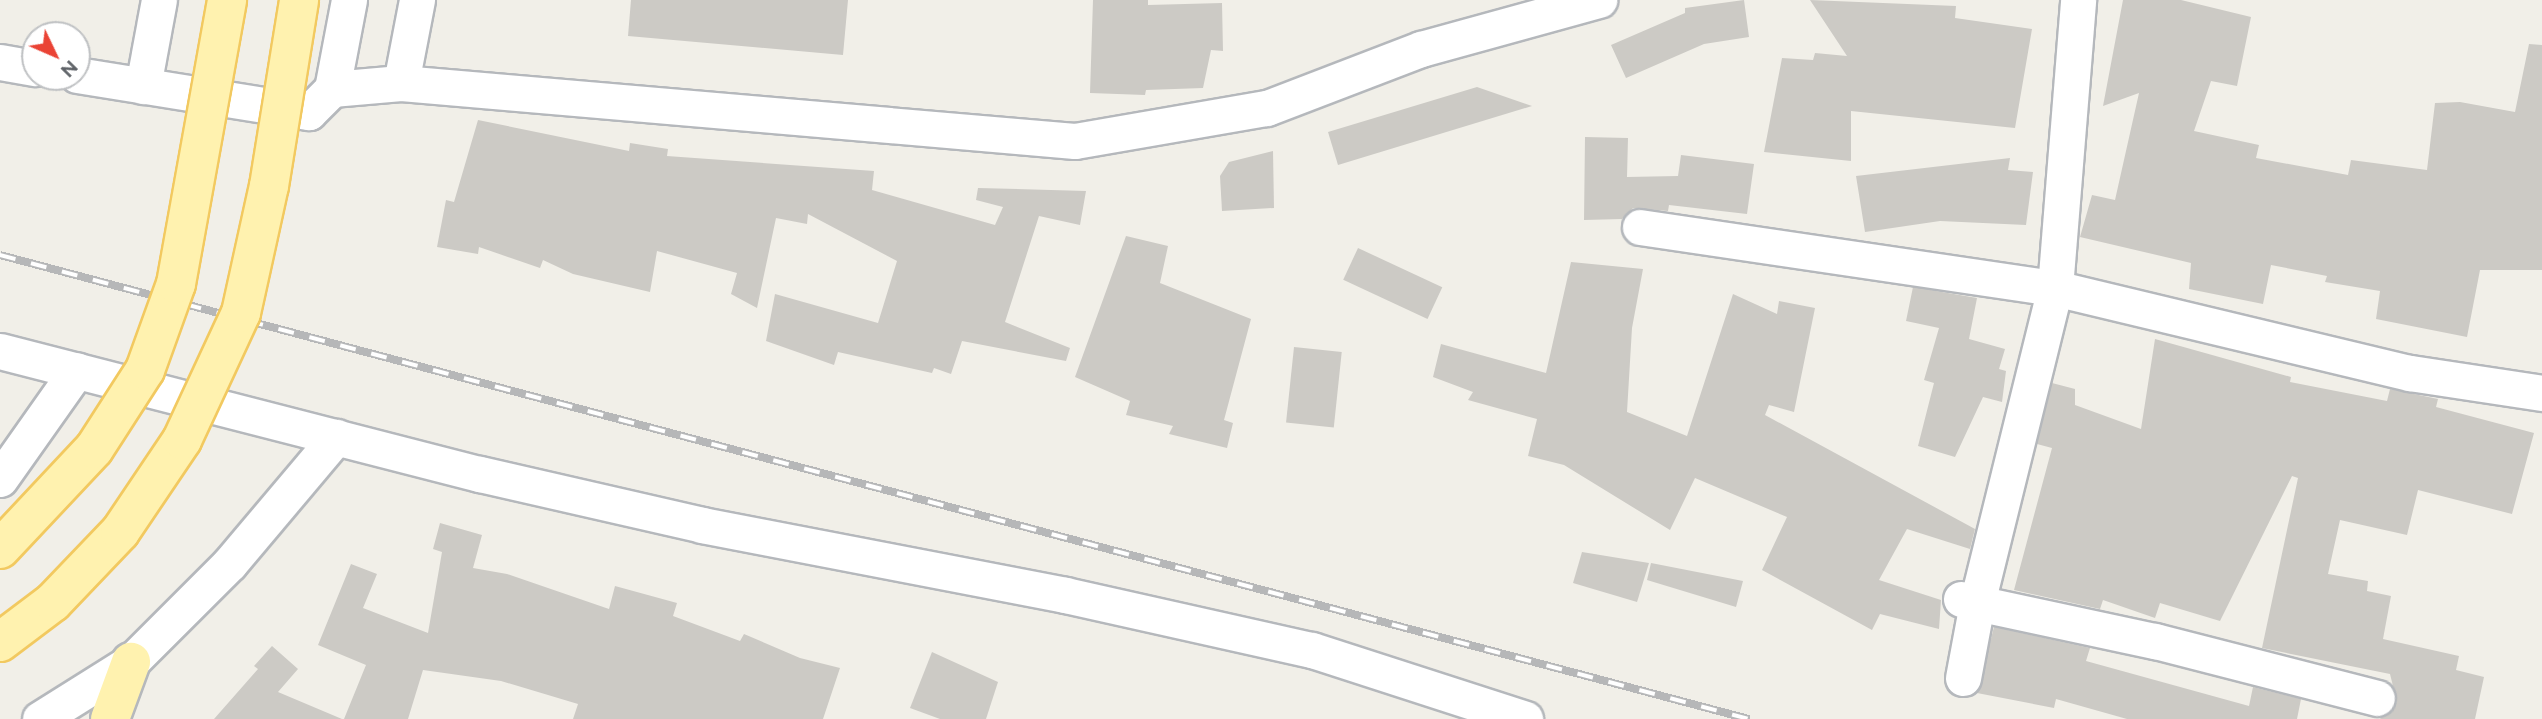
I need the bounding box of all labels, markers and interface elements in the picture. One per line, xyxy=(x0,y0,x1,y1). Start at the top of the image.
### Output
north arrow xyxy=(21,21,91,91)
text: N xyxy=(57,56,83,82)

